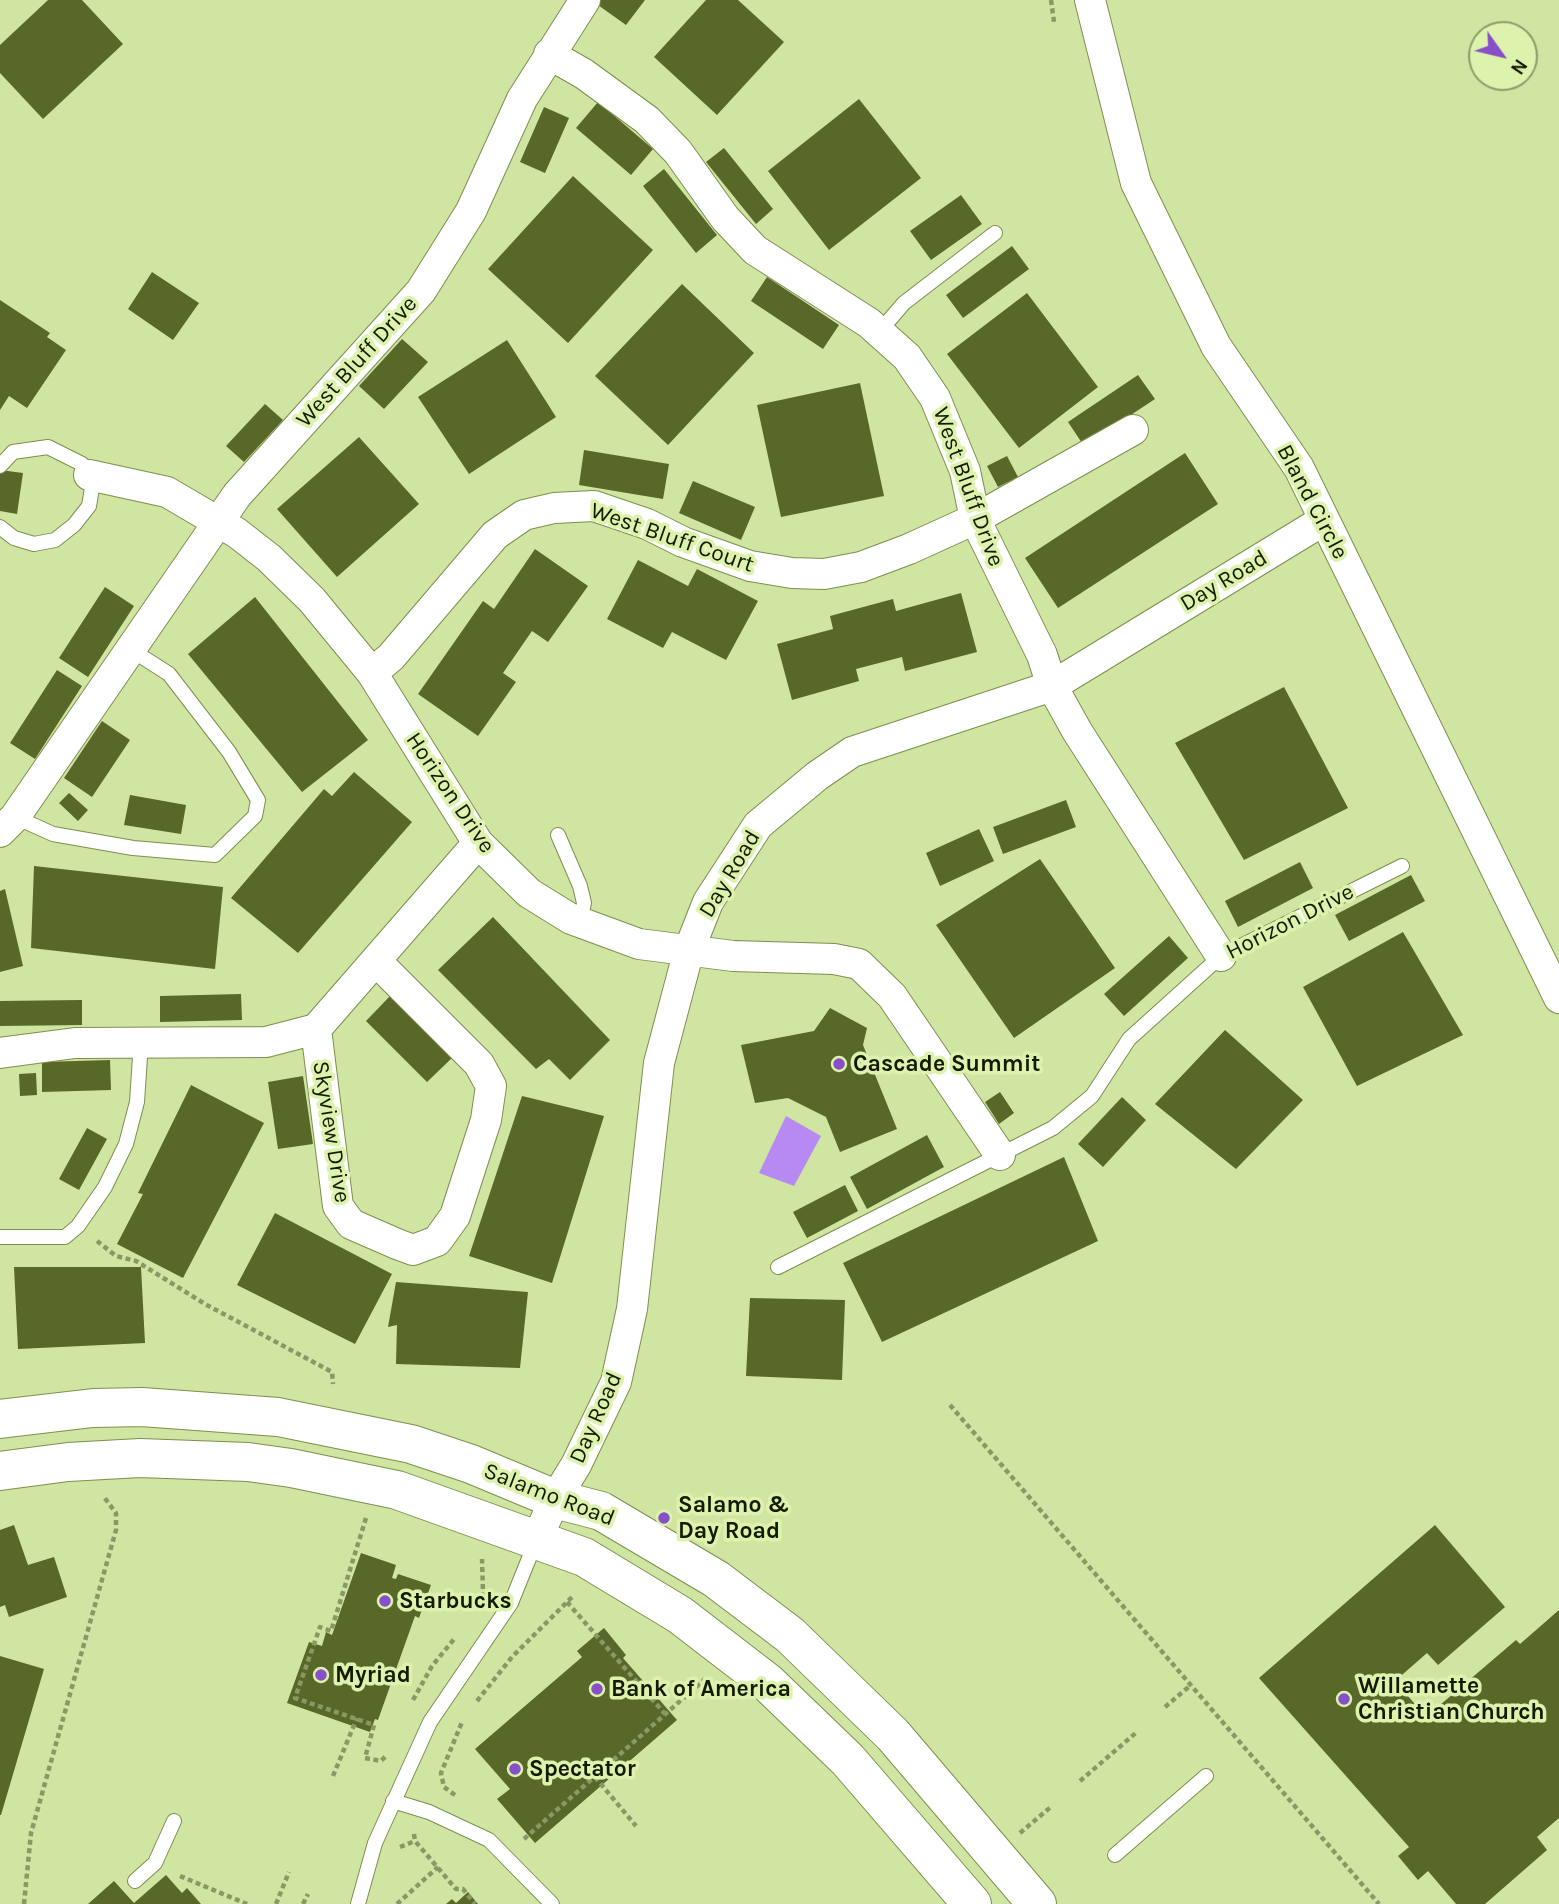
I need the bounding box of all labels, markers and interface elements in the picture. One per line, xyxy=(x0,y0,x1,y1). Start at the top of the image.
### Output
north arrow xyxy=(1468,21,1538,91)
text: N xyxy=(1506,55,1532,78)
street label: West Bluff Drive xyxy=(291,291,423,433)
street label: West Bluff Drive xyxy=(926,404,1010,570)
street label: Bland Circle xyxy=(1270,440,1354,564)
street label: West Bluff Court xyxy=(587,497,757,579)
street label: Day Road xyxy=(1175,544,1273,618)
street label: Horizon Drive xyxy=(400,727,500,859)
street label: Day Road xyxy=(693,825,767,923)
street label: Horizon Drive xyxy=(1222,878,1358,966)
place label: Cascade Summit xyxy=(853,1050,1040,1078)
marker: Cascade Summit xyxy=(831,1056,847,1072)
street label: Skyview Drive xyxy=(306,1059,356,1205)
street label: Day Road xyxy=(564,1368,628,1468)
street label: Salamo Road xyxy=(480,1457,618,1533)
place label: Salamo & Day Road xyxy=(678,1491,789,1545)
marker: Salamo & Day Road xyxy=(656,1510,672,1526)
place label: Starbucks xyxy=(399,1587,512,1615)
marker: Starbucks xyxy=(377,1593,393,1609)
place label: Myriad xyxy=(335,1661,411,1689)
marker: Myriad xyxy=(313,1667,329,1683)
place label: Willamette Christian Church xyxy=(1358,1672,1545,1726)
place label: Bank of America xyxy=(611,1675,791,1703)
marker: Bank of America xyxy=(589,1681,605,1697)
marker: Willamette Christian Church xyxy=(1336,1691,1352,1707)
place label: Spectator xyxy=(529,1755,636,1783)
marker: Spectator xyxy=(507,1761,523,1777)

